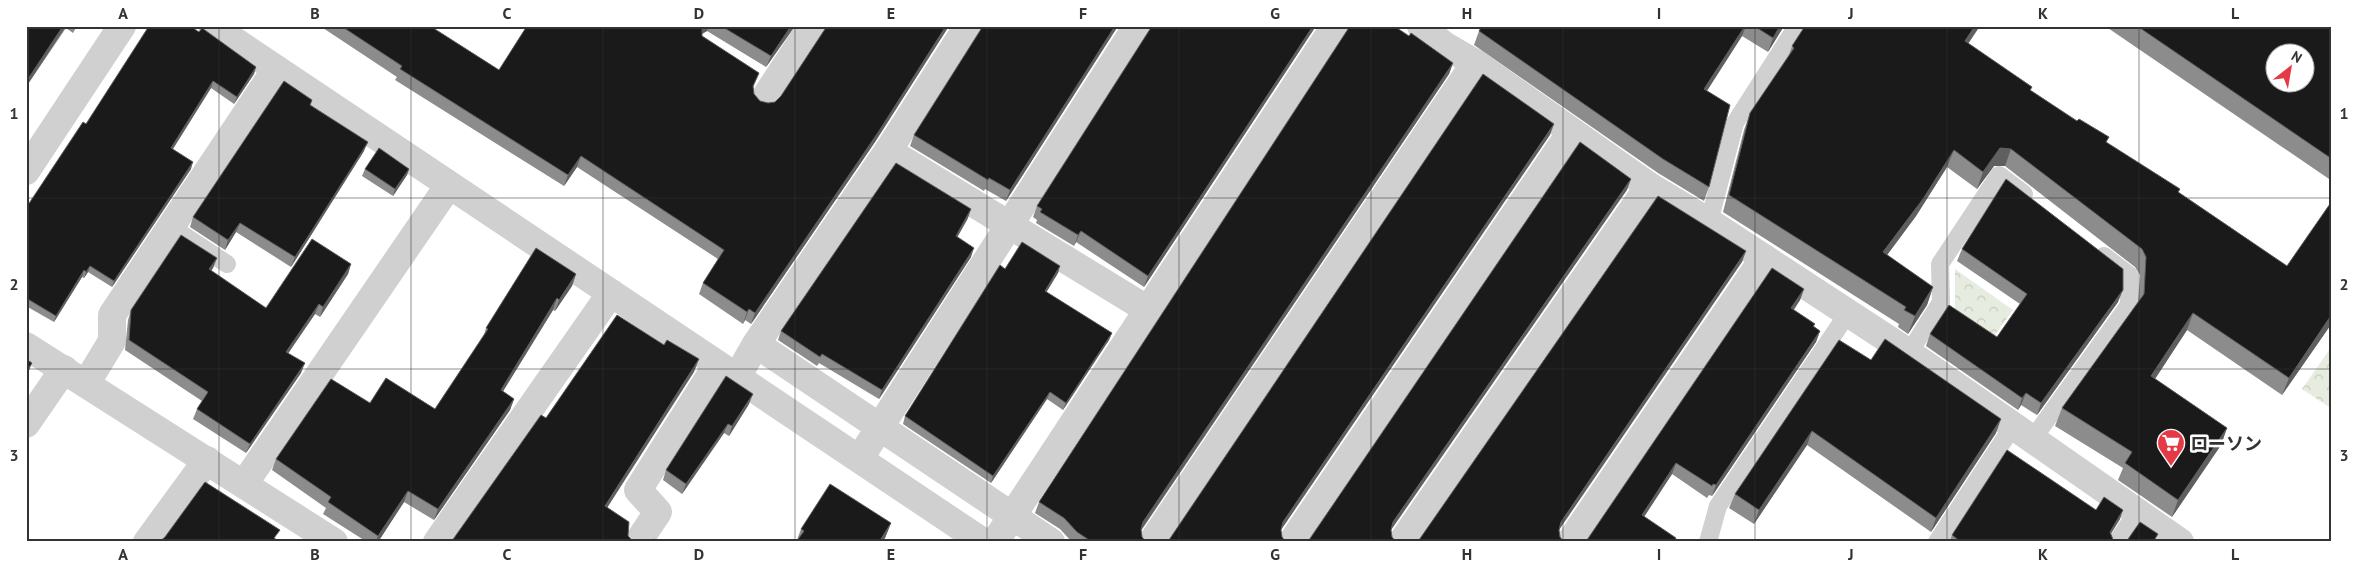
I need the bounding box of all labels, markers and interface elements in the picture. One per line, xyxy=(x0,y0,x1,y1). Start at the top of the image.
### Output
text: A xyxy=(118,3,128,23)
text: B xyxy=(310,3,320,23)
text: C xyxy=(503,3,512,23)
text: D xyxy=(694,3,704,23)
text: E xyxy=(887,3,895,23)
text: F xyxy=(1079,3,1087,23)
text: G xyxy=(1270,3,1280,23)
text: H xyxy=(1462,3,1472,23)
text: I xyxy=(1657,3,1661,23)
text: J xyxy=(1847,3,1854,23)
text: K xyxy=(2038,3,2048,23)
text: L xyxy=(2231,3,2240,23)
north arrow xyxy=(2266,42,2316,92)
text: N xyxy=(2288,47,2305,67)
text: 1 xyxy=(9,103,19,123)
text: 1 xyxy=(2339,103,2349,123)
text: 2 xyxy=(9,274,19,294)
text: 2 xyxy=(2339,274,2349,294)
supermarket icon: ローソン xyxy=(2156,428,2186,467)
place label: ローソン xyxy=(2190,432,2262,455)
text: 3 xyxy=(9,445,19,465)
text: 3 xyxy=(2339,445,2349,465)
text: A xyxy=(118,544,128,564)
text: B xyxy=(310,544,320,564)
text: C xyxy=(503,544,512,564)
text: D xyxy=(694,544,704,564)
text: E xyxy=(887,544,895,564)
text: F xyxy=(1079,544,1087,564)
text: G xyxy=(1270,544,1280,564)
text: H xyxy=(1462,544,1472,564)
text: I xyxy=(1657,544,1661,564)
text: J xyxy=(1847,544,1854,564)
text: K xyxy=(2038,544,2048,564)
text: L xyxy=(2231,544,2240,564)

